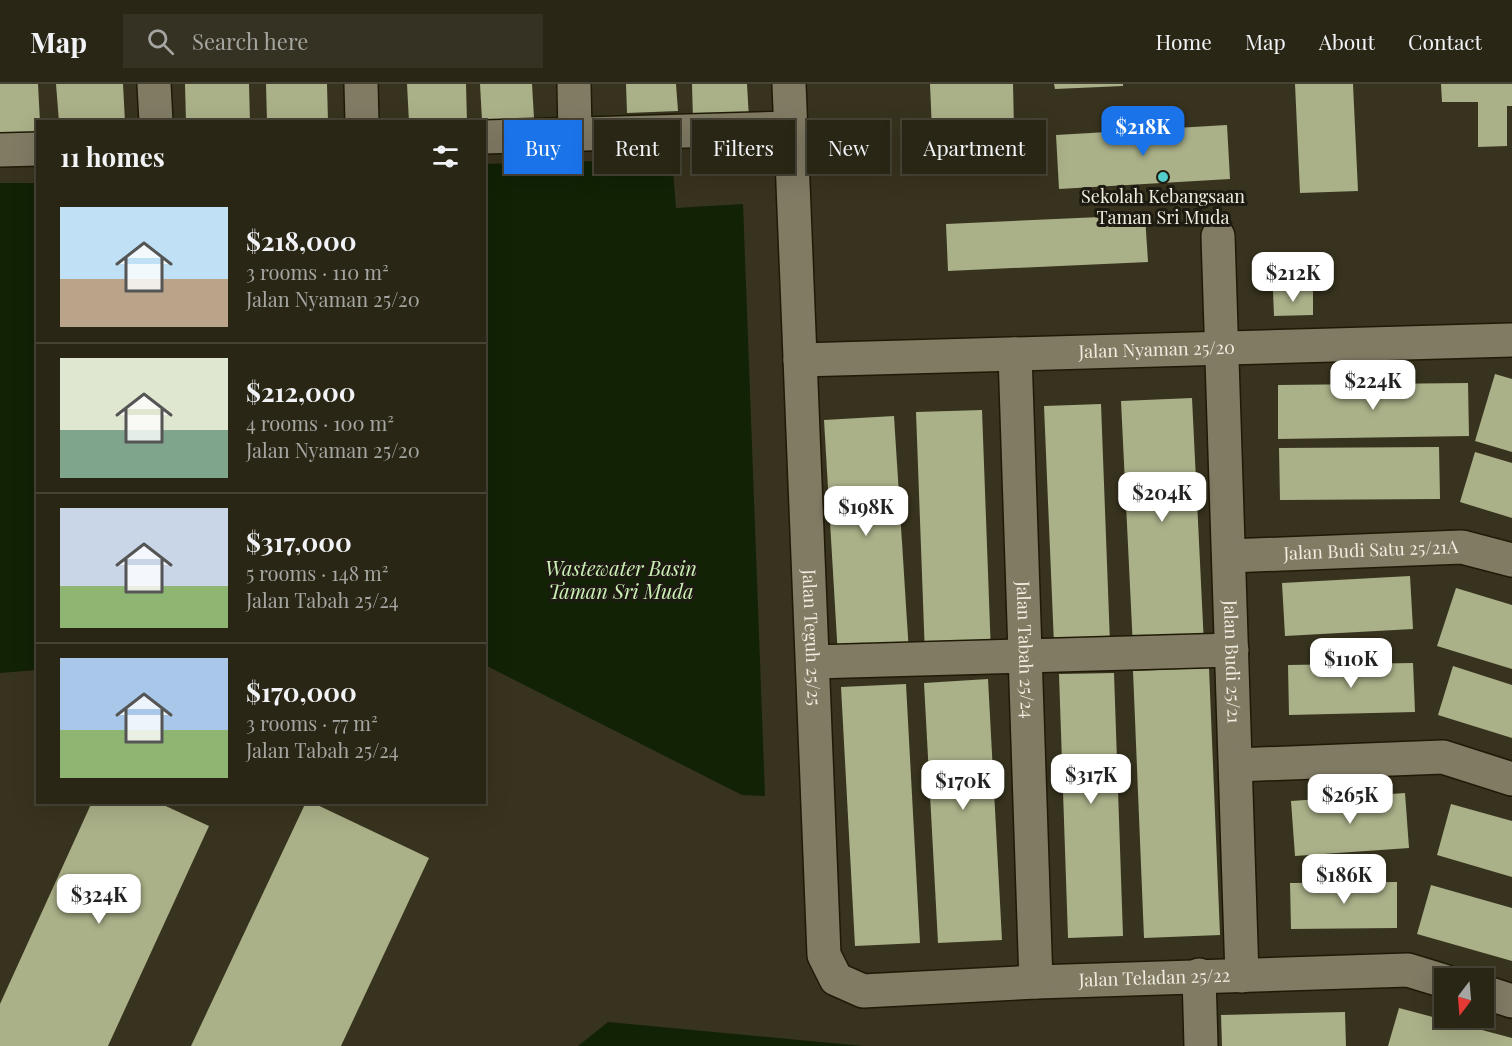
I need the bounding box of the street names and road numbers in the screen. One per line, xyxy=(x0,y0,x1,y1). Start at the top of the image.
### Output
street label: Jalan Nyaman 25/20 xyxy=(1077,335,1235,363)
street label: Jalan Budi Satu 25/21A xyxy=(1282,534,1459,565)
street label: Jalan Teguh 25/25 xyxy=(797,568,827,706)
street label: Jalan Tabah 25/24 xyxy=(1012,580,1040,719)
street label: Jalan Budi 25/21 xyxy=(1219,599,1247,724)
street label: Jalan Teladan 25/22 xyxy=(1078,963,1231,992)

